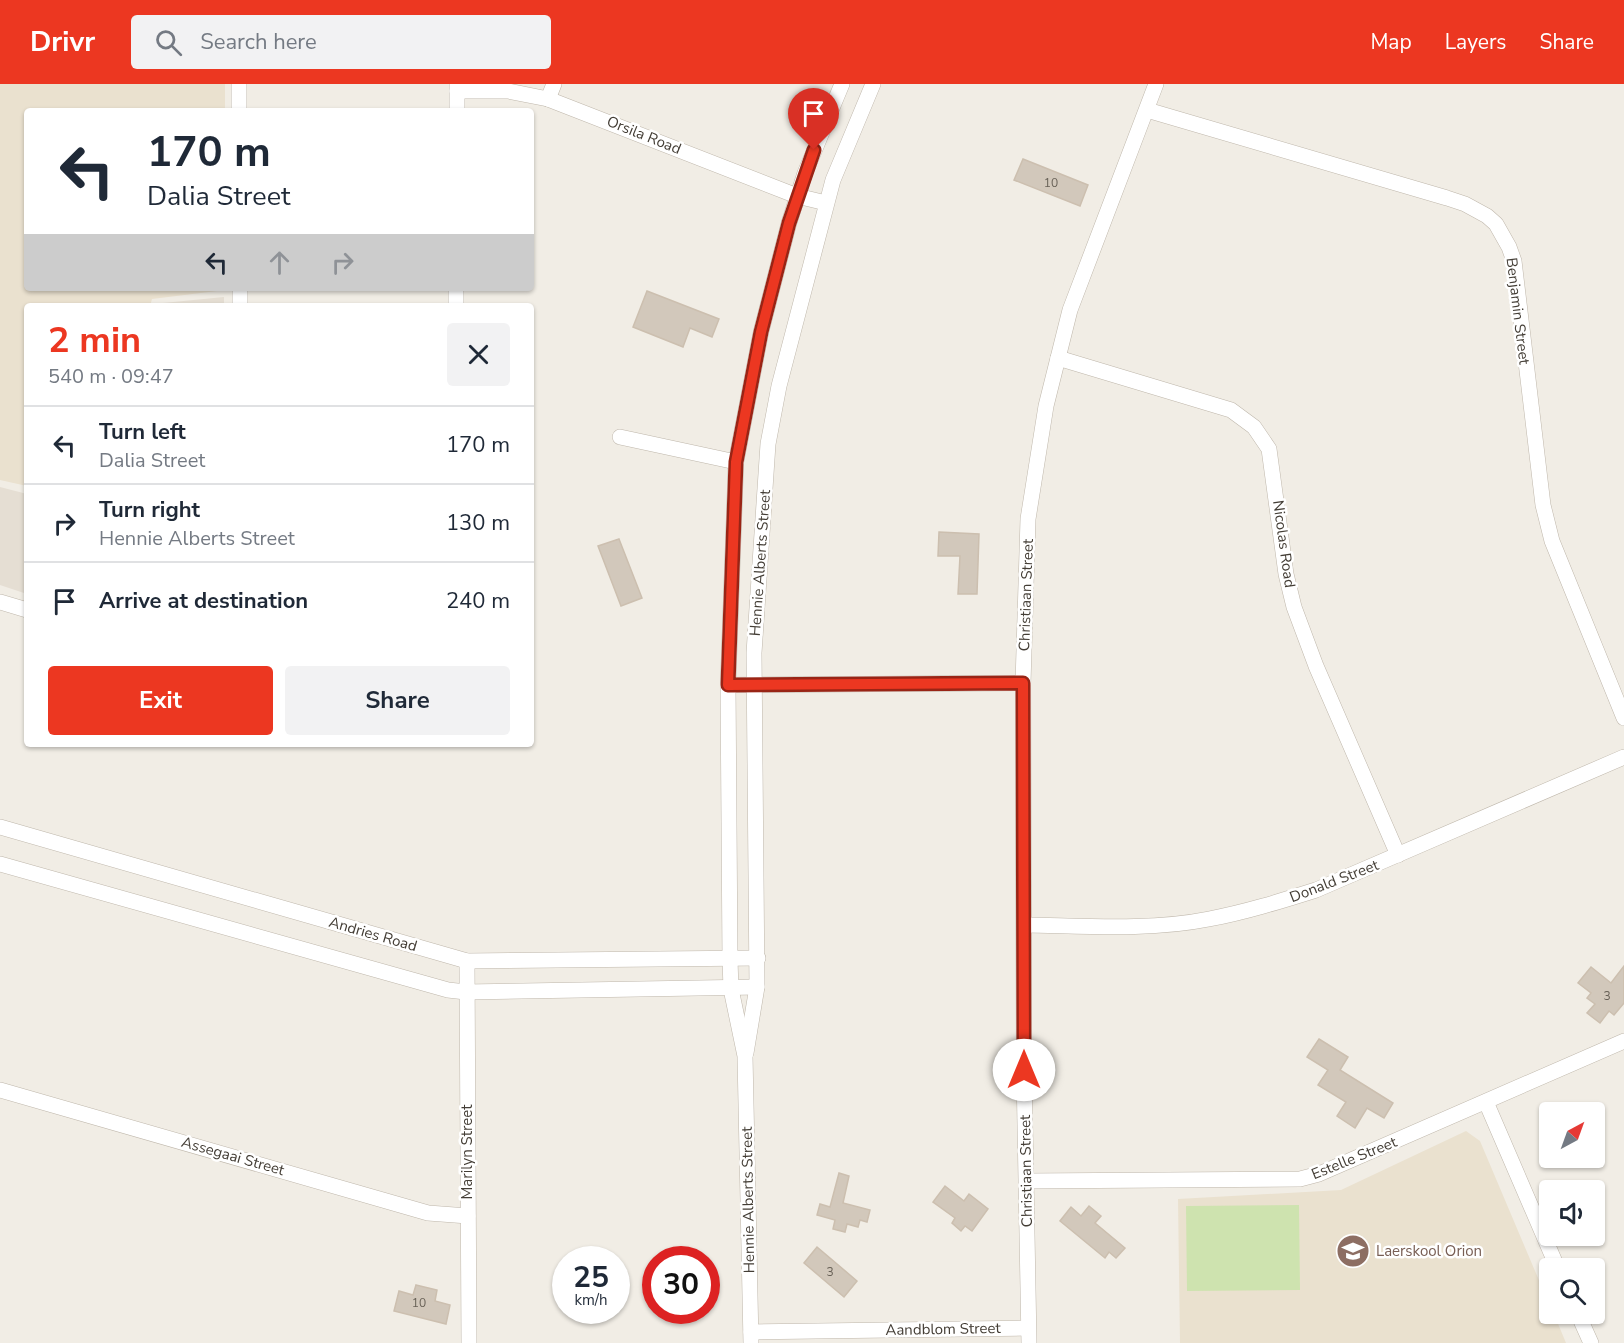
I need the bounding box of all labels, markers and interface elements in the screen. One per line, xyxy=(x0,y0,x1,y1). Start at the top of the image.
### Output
search box xyxy=(131,15,551,69)
text: Drivr xyxy=(30,23,95,61)
icon: search xyxy=(152,26,185,59)
text: Search here xyxy=(200,27,317,57)
text: Map xyxy=(1370,28,1412,56)
text: Layers xyxy=(1445,28,1506,56)
text: Share xyxy=(1539,28,1594,56)
pin xyxy=(788,88,839,150)
icon: arrive xyxy=(797,97,830,130)
street label: Orsila Road xyxy=(604,111,684,159)
text: 170 m xyxy=(147,124,271,181)
icon: left xyxy=(48,132,126,210)
house number: 10 xyxy=(1044,175,1058,191)
text: Dalia Street xyxy=(147,178,291,215)
icon: left xyxy=(200,246,233,279)
icon: ahead xyxy=(263,246,296,279)
icon: right xyxy=(326,246,359,279)
street label: Benjamin Street xyxy=(1502,256,1535,366)
text: 2 min xyxy=(48,316,141,365)
button: close xyxy=(447,323,510,386)
text: 540 m · 09:47 xyxy=(48,363,174,390)
text: Turn left xyxy=(99,417,186,447)
icon: left xyxy=(48,429,81,462)
text: 170 m xyxy=(446,430,510,460)
text: Dalia Street xyxy=(99,447,205,474)
street label: Hennie Alberts Street xyxy=(745,488,775,637)
text: Turn right xyxy=(99,495,200,525)
street label: Nicolas Road xyxy=(1268,499,1300,589)
icon: right xyxy=(48,507,81,540)
text: 130 m xyxy=(446,508,510,538)
text: Hennie Alberts Street xyxy=(99,525,295,552)
street label: Christiaan Street xyxy=(1014,538,1038,652)
icon: arrive xyxy=(48,585,81,618)
text: Arrive at destination xyxy=(99,586,308,616)
text: 240 m xyxy=(446,586,510,616)
button: Exit xyxy=(48,666,273,735)
button: Share xyxy=(285,666,510,735)
street label: Donald Street xyxy=(1287,855,1382,907)
street label: Andries Road xyxy=(327,912,419,956)
house number: 3 xyxy=(1603,988,1611,1004)
position arrow xyxy=(992,1038,1056,1102)
north arrow xyxy=(1539,1102,1605,1168)
map controls xyxy=(1539,1102,1605,1324)
street label: Marilyn Street xyxy=(457,1104,477,1199)
street label: Christiaan Street xyxy=(1015,1114,1037,1227)
street label: Hennie Alberts Street xyxy=(737,1126,759,1274)
street label: Estelle Street xyxy=(1308,1131,1400,1184)
street label: Assegaai Street xyxy=(179,1132,288,1180)
button: sound xyxy=(1539,1180,1605,1246)
school or university icon: Laerskool Orion xyxy=(1335,1233,1371,1269)
place label: Laerskool Orion xyxy=(1376,1241,1482,1261)
speed limit sign: 30 xyxy=(642,1246,720,1324)
text: 25 xyxy=(573,1257,609,1298)
button: search xyxy=(1539,1258,1605,1324)
house number: 3 xyxy=(826,1264,834,1280)
text: km/h xyxy=(574,1290,608,1310)
house number: 10 xyxy=(412,1295,426,1311)
street label: Aandblom Street xyxy=(885,1318,1002,1340)

